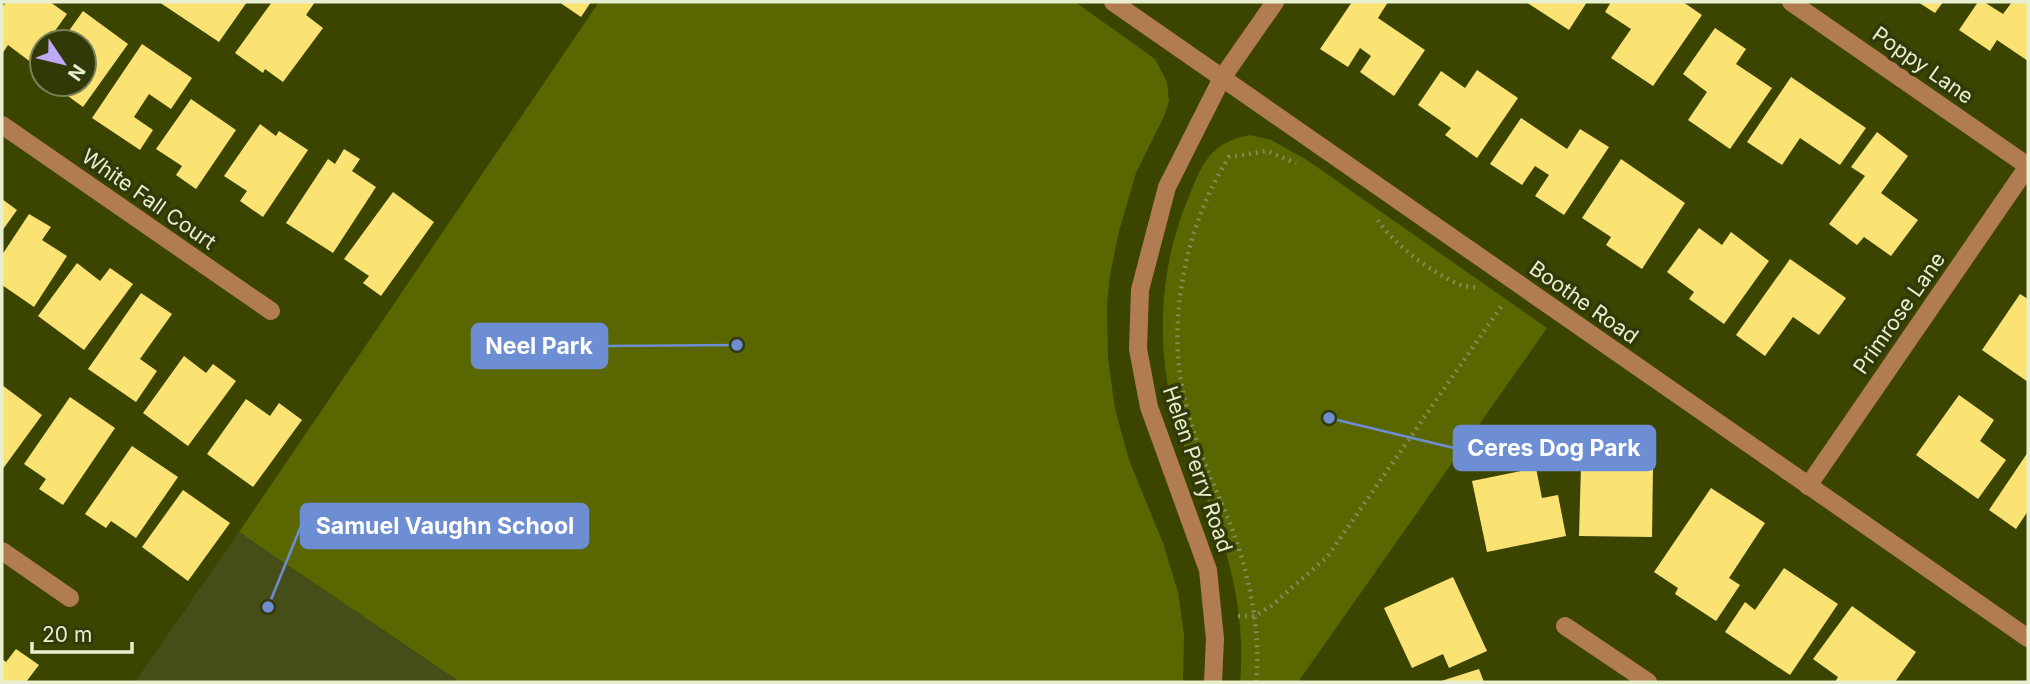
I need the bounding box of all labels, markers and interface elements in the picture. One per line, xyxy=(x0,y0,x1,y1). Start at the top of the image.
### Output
street label: Poppy Lane xyxy=(1868,21,1978,109)
north arrow xyxy=(28,28,98,98)
text: N xyxy=(63,60,90,85)
street label: White Fall Court xyxy=(77,143,221,255)
street label: Primrose Lane xyxy=(1848,247,1950,379)
street label: Boothe Road xyxy=(1525,255,1643,349)
callout: Neel Park xyxy=(472,324,607,368)
text: Neel Park xyxy=(485,332,593,360)
street label: Helen Perry Road xyxy=(1158,383,1238,555)
callout: Ceres Dog Park xyxy=(1454,426,1655,470)
text: Ceres Dog Park xyxy=(1467,434,1641,462)
callout: Samuel Vaughn School xyxy=(301,504,588,548)
text: Samuel Vaughn School xyxy=(316,512,574,540)
scale bar xyxy=(32,610,131,654)
text: 20 m xyxy=(42,622,92,647)

